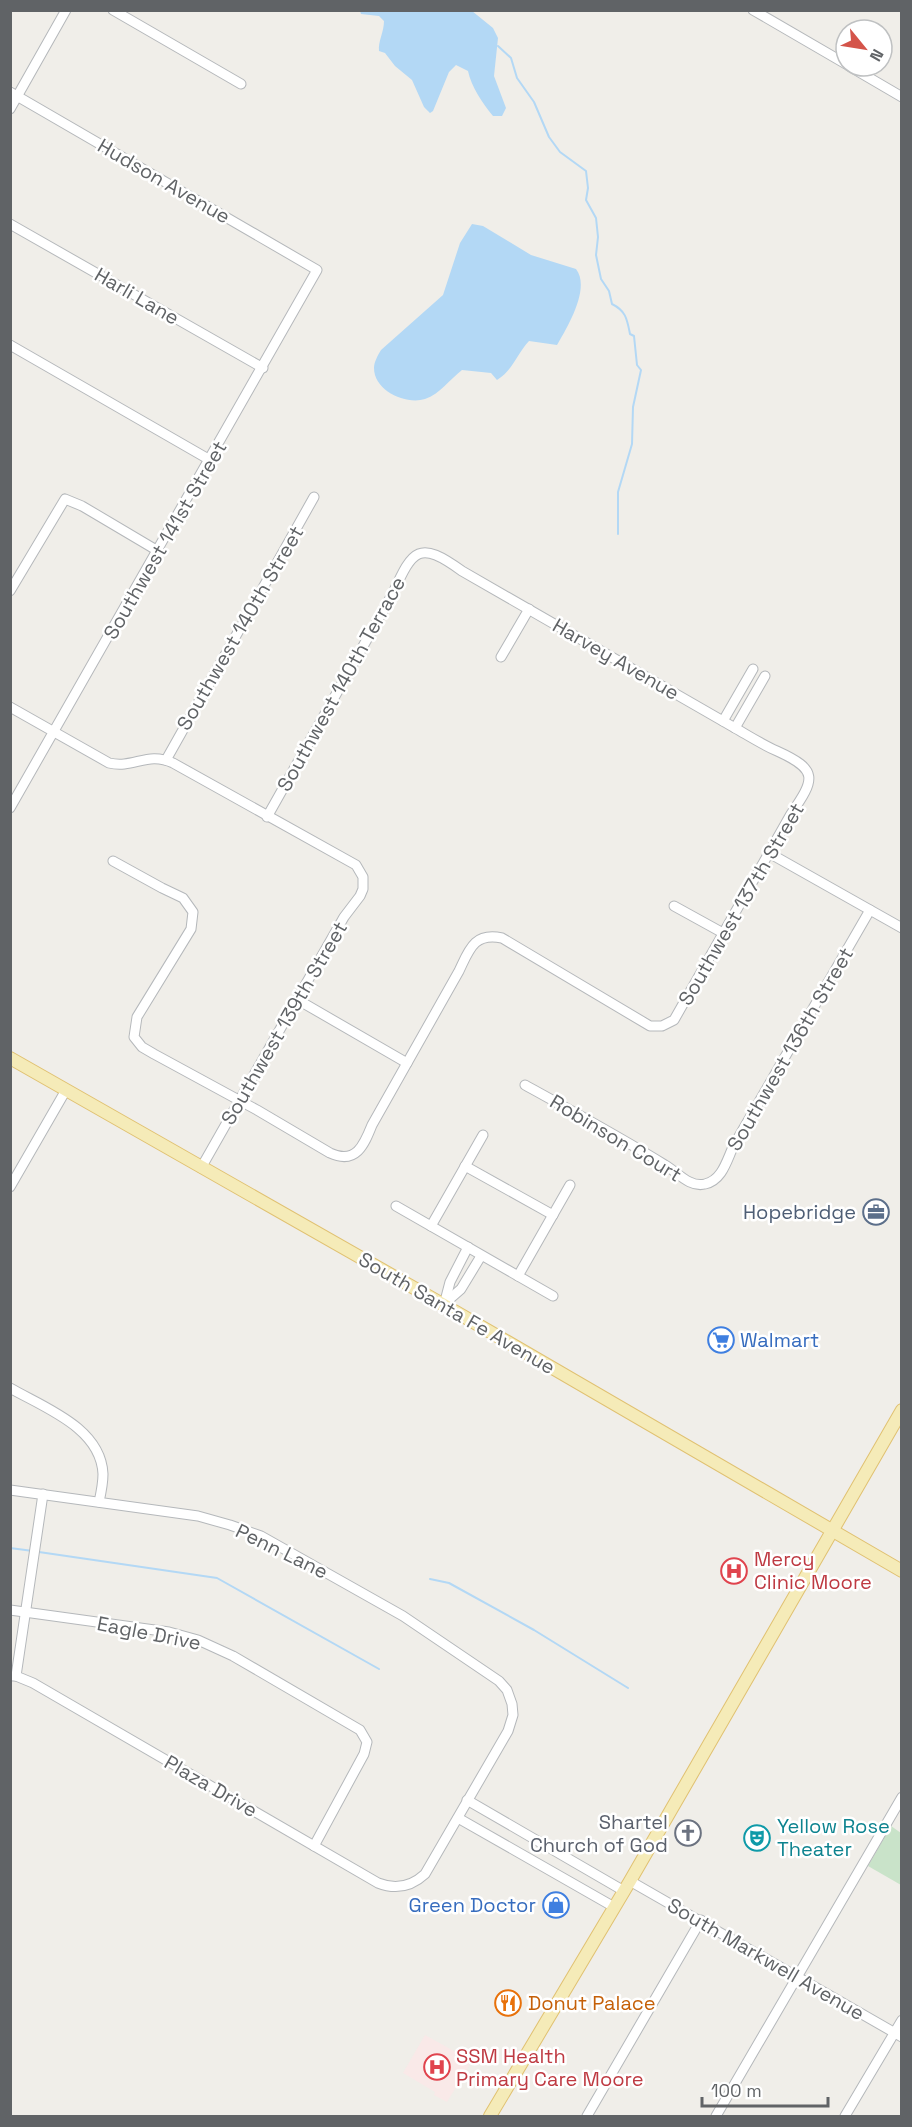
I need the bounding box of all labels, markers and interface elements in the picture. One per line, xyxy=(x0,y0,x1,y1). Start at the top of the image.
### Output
north arrow xyxy=(834,18,894,78)
text: N xyxy=(865,45,888,65)
street label: Hudson Avenue xyxy=(93,133,235,229)
street label: Harli Lane xyxy=(90,261,184,331)
street label: Southwest 141st Street xyxy=(97,436,233,644)
street label: Southwest 140th Street xyxy=(171,521,309,735)
street label: Southwest 140th Terrace xyxy=(271,572,411,796)
street label: Harvey Avenue xyxy=(548,612,684,706)
street label: Southwest 137th Street xyxy=(672,798,810,1010)
street label: Southwest 139th Street xyxy=(215,917,353,1129)
street label: Southwest 136th Street xyxy=(721,943,859,1155)
street label: Robinson Court xyxy=(545,1088,687,1188)
office icon: Hopebridge xyxy=(861,1197,891,1227)
place label: Hopebridge xyxy=(743,1199,856,1225)
street label: South Santa Fe Avenue xyxy=(354,1246,560,1380)
supermarket icon: Walmart xyxy=(706,1325,736,1355)
place label: Walmart xyxy=(740,1327,819,1353)
street label: Penn Lane xyxy=(231,1517,333,1585)
place label: Mercy Clinic Moore xyxy=(754,1546,872,1595)
hospital icon: Mercy Clinic Moore xyxy=(719,1556,749,1586)
street label: Eagle Drive xyxy=(95,1610,203,1656)
street label: Plaza Drive xyxy=(160,1749,262,1823)
place label: Shartel Church of God xyxy=(530,1809,668,1858)
place label: Yellow Rose Theater xyxy=(777,1813,890,1862)
church icon: Shartel Church of God xyxy=(673,1818,703,1848)
theatre icon: Yellow Rose Theater xyxy=(742,1823,772,1853)
shop icon: Green Doctor xyxy=(541,1890,571,1920)
place label: Green Doctor xyxy=(409,1892,536,1918)
street label: South Markwell Avenue xyxy=(663,1892,869,2026)
restaurant icon: Donut Palace xyxy=(493,1988,523,2018)
place label: Donut Palace xyxy=(528,1990,656,2016)
place label: SSM Health Primary Care Moore xyxy=(456,2043,644,2092)
hospital icon: SSM Health Primary Care Moore xyxy=(422,2052,452,2082)
scale bar xyxy=(702,2070,828,2108)
text: 100 m xyxy=(711,2079,762,2102)

